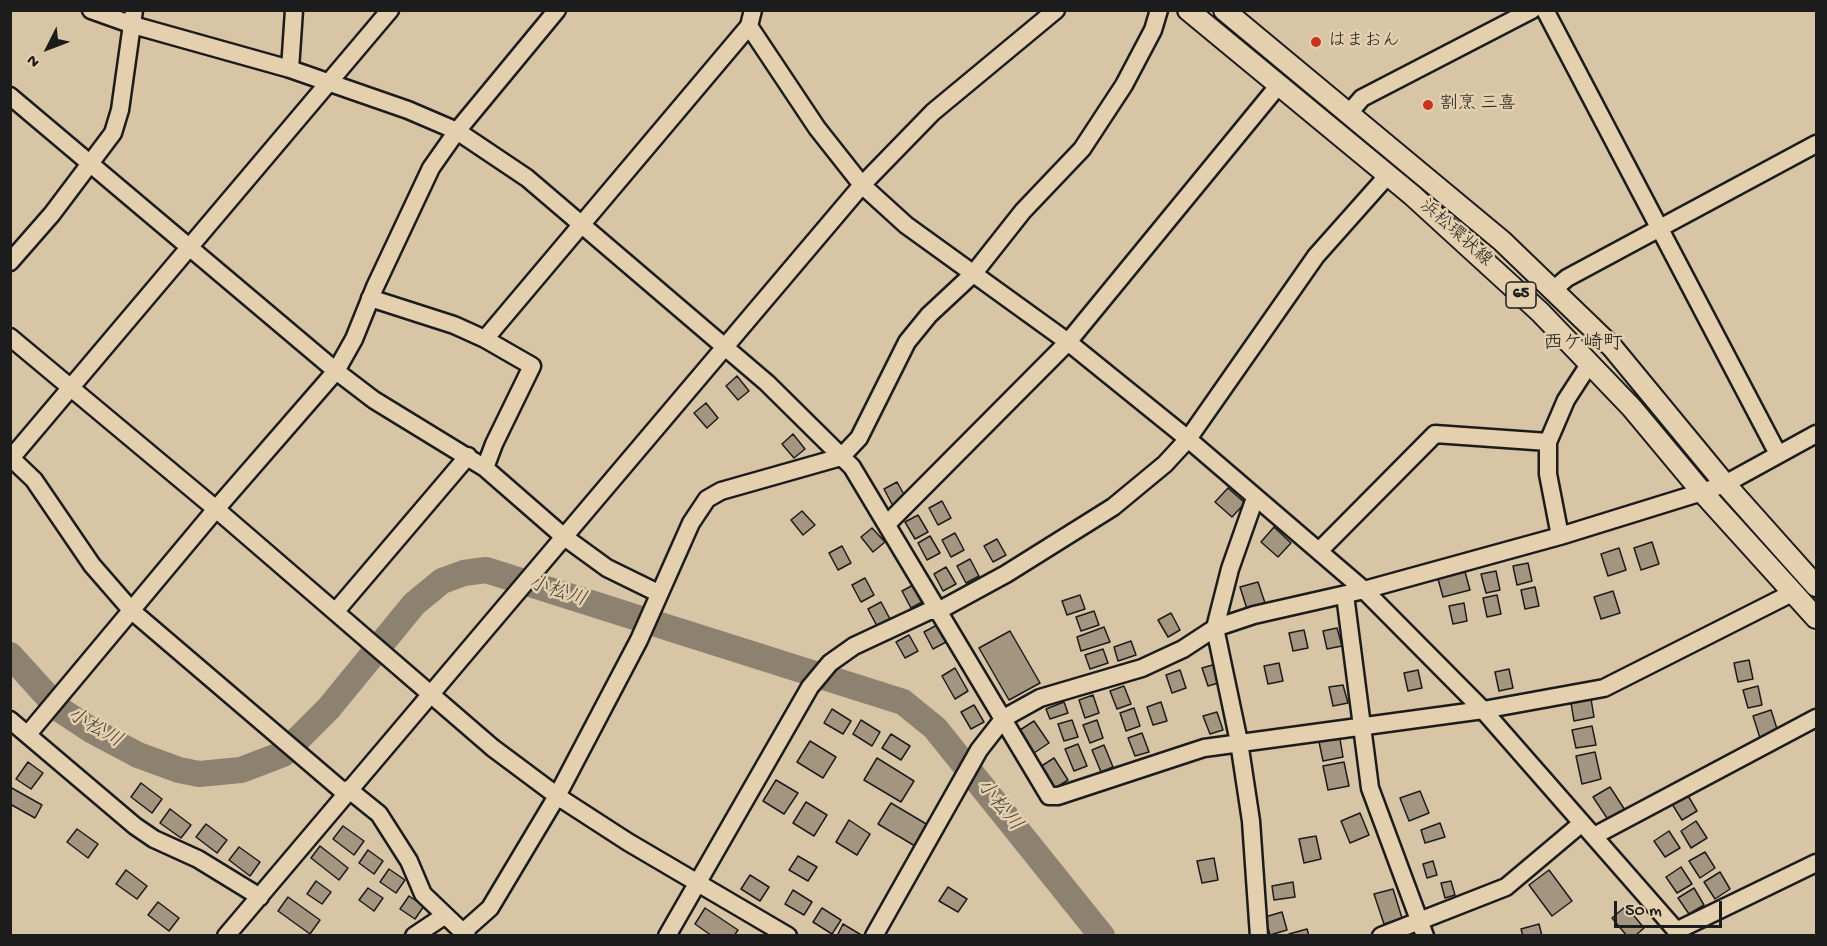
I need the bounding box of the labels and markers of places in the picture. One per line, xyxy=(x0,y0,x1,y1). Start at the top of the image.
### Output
place label: はまおん xyxy=(1328,31,1400,53)
marker: はまおん xyxy=(1309,35,1323,49)
place label: 割烹 三喜 xyxy=(1440,94,1516,116)
marker: 割烹 三喜 xyxy=(1421,98,1435,112)

